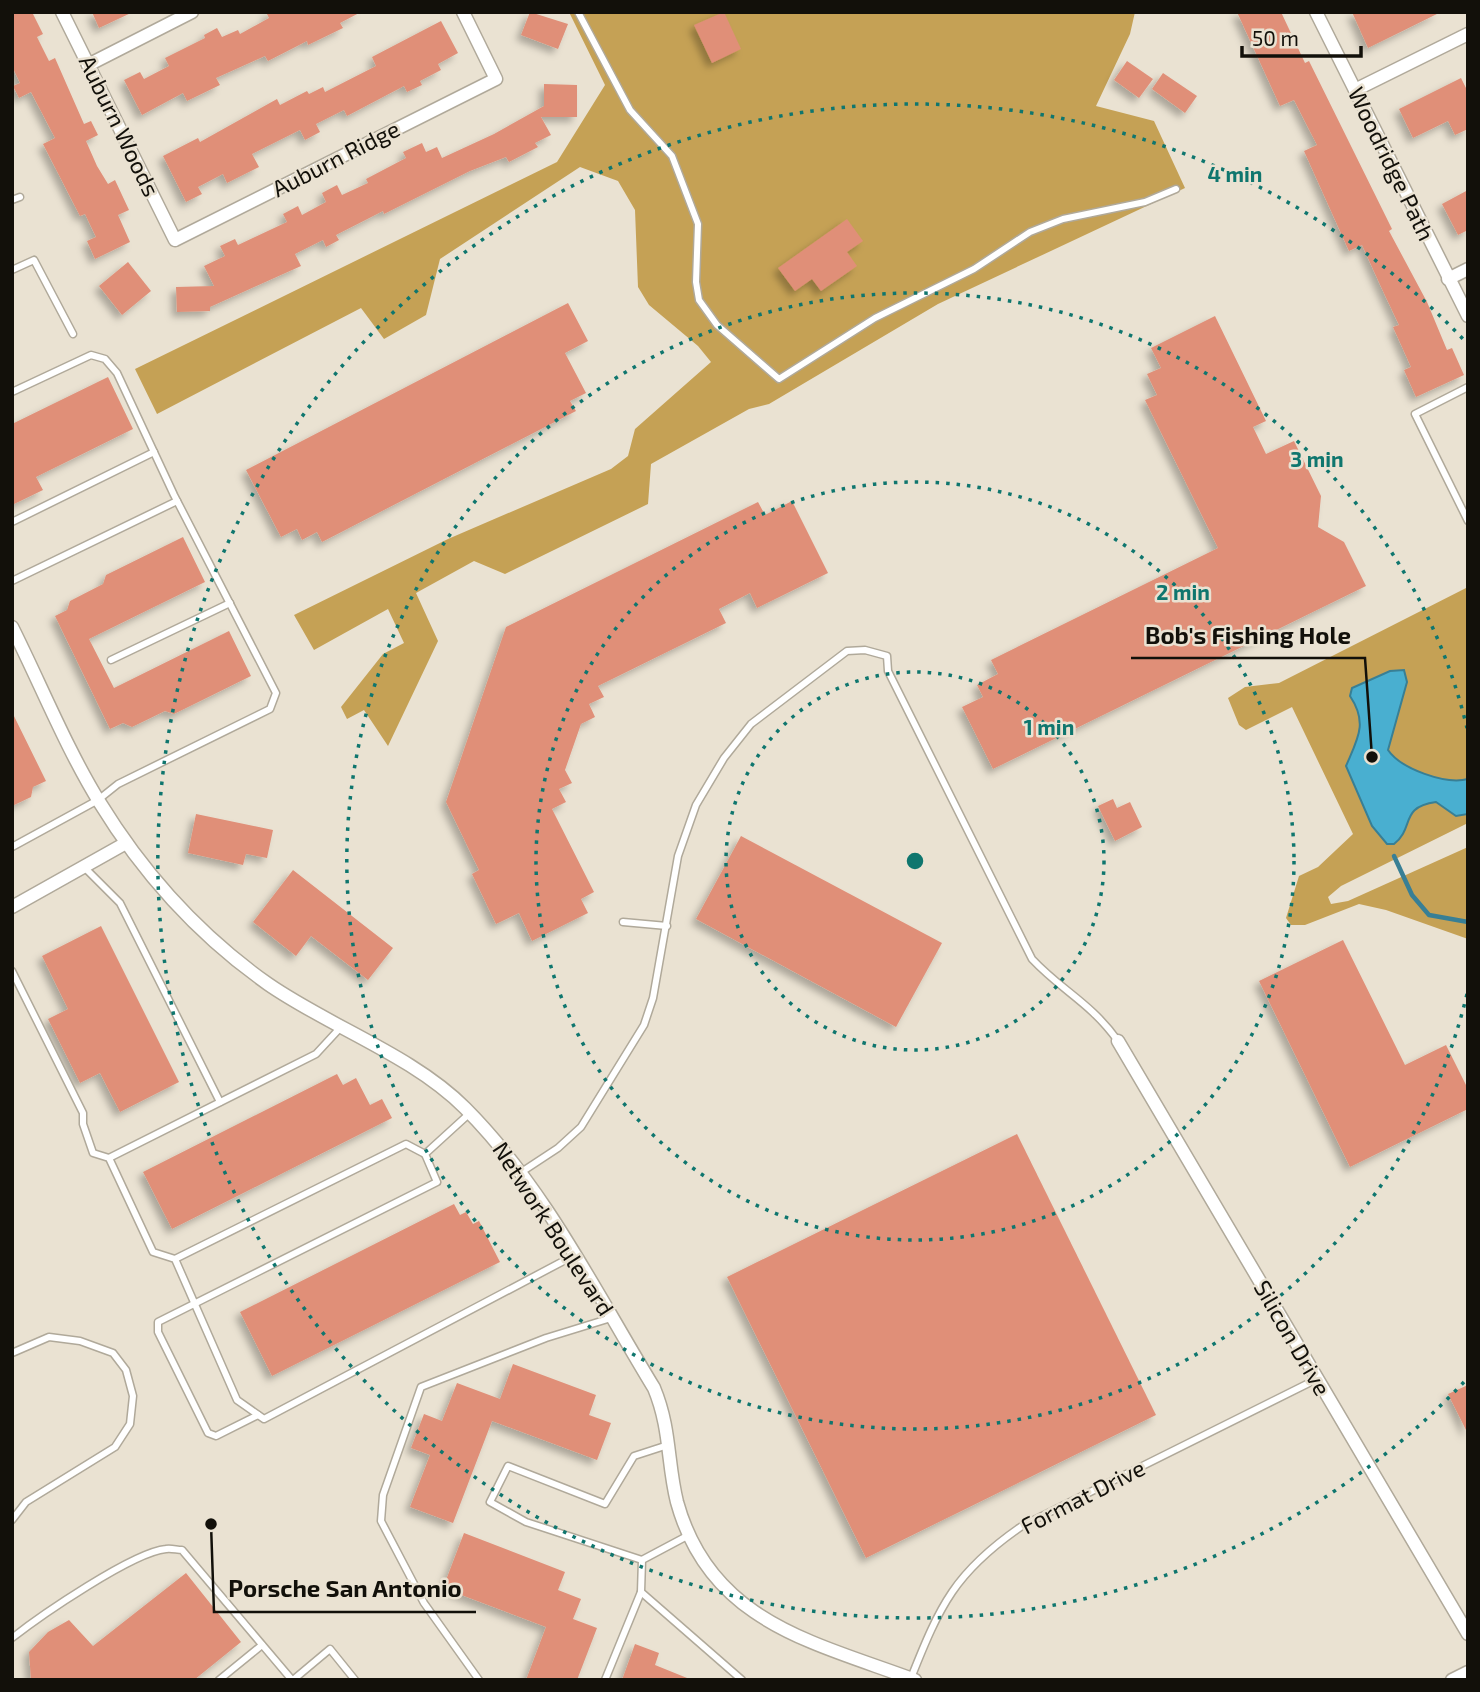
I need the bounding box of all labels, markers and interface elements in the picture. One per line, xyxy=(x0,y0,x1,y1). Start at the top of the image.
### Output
scale bar xyxy=(1242,14,1361,58)
text: 50 m xyxy=(1252,25,1299,50)
street label: Auburn Woods xyxy=(74,50,166,201)
street label: Woodridge Path xyxy=(1343,82,1441,245)
street label: Auburn Ridge xyxy=(267,114,404,202)
text: 4 min xyxy=(1208,161,1262,186)
text: 3 min xyxy=(1290,446,1344,471)
text: 2 min xyxy=(1156,579,1210,604)
callout: Bob's Fishing Hole xyxy=(1131,613,1365,658)
text: Bob's Fishing Hole xyxy=(1145,620,1351,649)
text: 1 min xyxy=(1024,714,1074,739)
centre of rings xyxy=(903,849,927,873)
street label: Network Boulevard xyxy=(487,1136,620,1321)
street label: Silicon Drive xyxy=(1249,1275,1337,1400)
street label: Format Drive xyxy=(1016,1453,1149,1539)
callout: Porsche San Antonio xyxy=(214,1567,476,1612)
text: Porsche San Antonio xyxy=(228,1573,462,1602)

